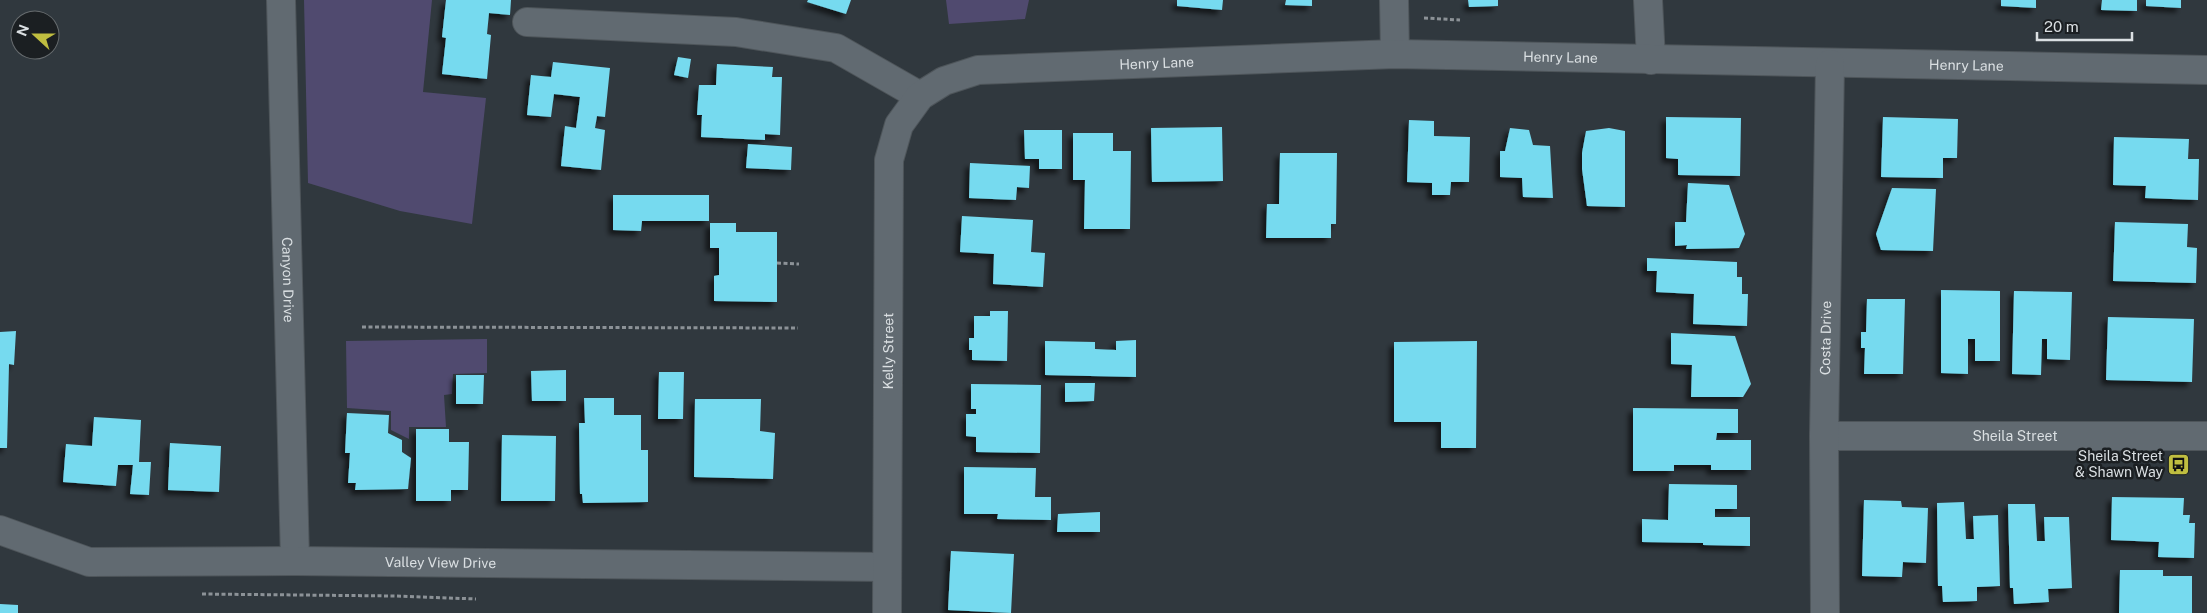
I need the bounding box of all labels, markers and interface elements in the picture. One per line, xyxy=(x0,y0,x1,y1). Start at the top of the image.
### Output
north arrow xyxy=(10,10,60,60)
scale bar xyxy=(2037,10,2132,42)
text: 20 m xyxy=(2044,18,2079,35)
text: N xyxy=(13,22,32,38)
street label: Henry Lane xyxy=(1523,49,1598,66)
street label: Henry Lane xyxy=(1119,54,1194,73)
street label: Henry Lane xyxy=(1929,57,2004,74)
street label: Canyon Drive xyxy=(279,237,297,323)
street label: Costa Drive xyxy=(1817,301,1834,375)
street label: Kelly Street xyxy=(880,313,896,389)
street label: Sheila Street xyxy=(1972,428,2058,444)
place label: Sheila Street & Shawn Way xyxy=(2075,448,2164,480)
bus stop icon: Sheila Street & Shawn Way xyxy=(2167,452,2191,476)
street label: Valley View Drive xyxy=(385,554,496,571)

